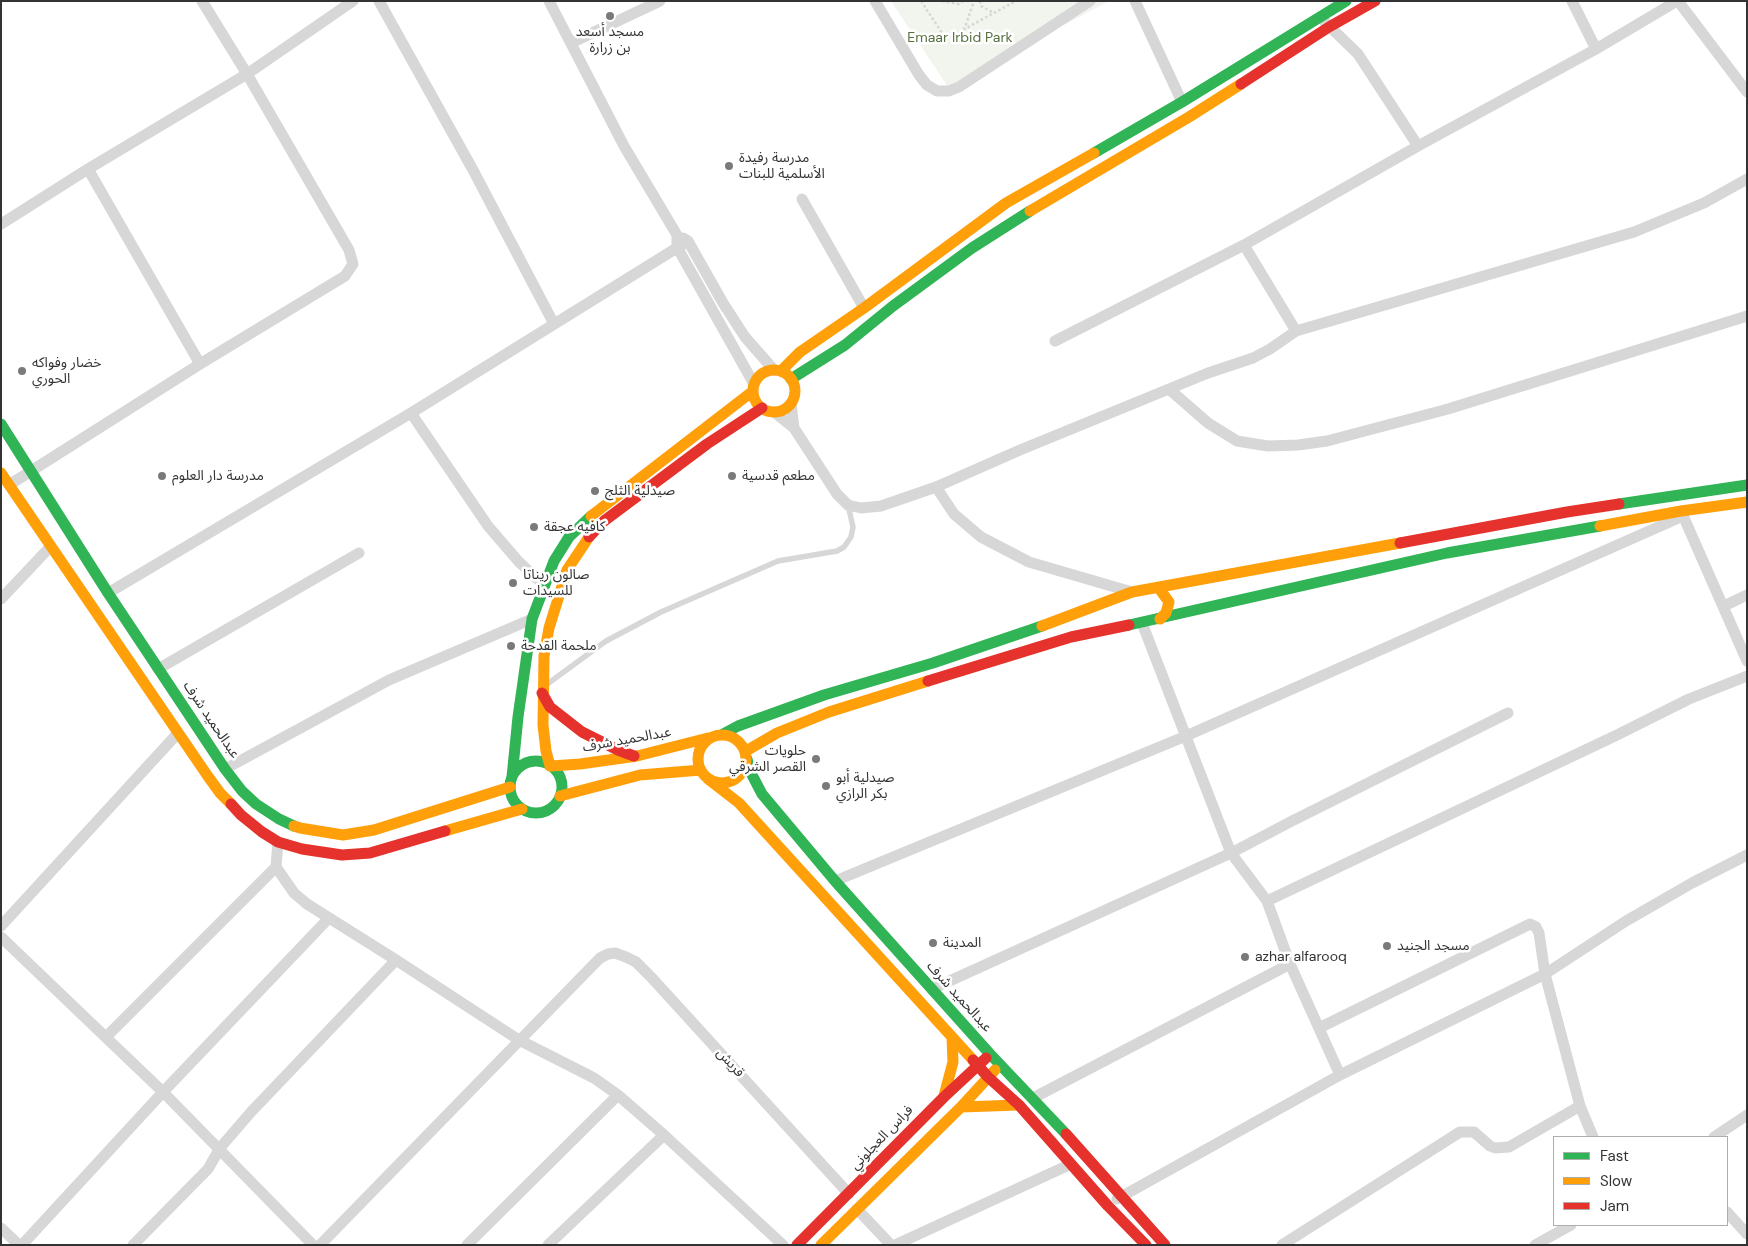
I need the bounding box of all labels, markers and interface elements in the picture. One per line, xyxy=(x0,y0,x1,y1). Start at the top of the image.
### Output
marker: مسجد أسعد بن زرارة xyxy=(604,10,616,22)
place label: مسجد أسعد بن زرارة xyxy=(576,24,644,56)
park label: Emaar Irbid Park xyxy=(907,30,1013,46)
place label: مدرسة رفيدة الأسلمية للبنات xyxy=(739,150,825,182)
marker: مدرسة رفيدة الأسلمية للبنات xyxy=(723,160,735,172)
place label: خضار وفواكه الحوري xyxy=(32,355,101,388)
marker: خضار وفواكه الحوري xyxy=(16,365,28,377)
place label: مدرسة دار العلوم xyxy=(172,468,264,484)
place label: مطعم قدسية xyxy=(742,468,815,484)
marker: مدرسة دار العلوم xyxy=(156,470,168,482)
marker: مطعم قدسية xyxy=(726,470,738,482)
place label: صيدلية الثلج xyxy=(605,483,675,499)
marker: صيدلية الثلج xyxy=(589,485,601,497)
place label: كافيه عجقة xyxy=(544,519,606,535)
marker: كافيه عجقة xyxy=(528,521,540,533)
place label: صالون ريناتا للسيدات xyxy=(523,567,589,600)
marker: صالون ريناتا للسيدات xyxy=(507,577,519,589)
place label: ملحمة القدحة xyxy=(521,638,596,654)
marker: ملحمة القدحة xyxy=(505,640,517,652)
street label: عبدالحميد شرف xyxy=(179,678,243,762)
street label: عبدالحميد شرف xyxy=(581,724,673,756)
place label: حلويات القصر الشرقي xyxy=(729,743,806,776)
marker: حلويات القصر الشرقي xyxy=(810,753,822,765)
place label: صيدلية أبو بكر الرازي xyxy=(836,770,894,802)
marker: صيدلية أبو بكر الرازي xyxy=(820,780,832,792)
place label: المدينة xyxy=(943,935,981,951)
marker: المدينة xyxy=(927,937,939,949)
place label: مسجد الجنيد xyxy=(1397,938,1470,954)
marker: مسجد الجنيد xyxy=(1381,940,1393,952)
place label: azhar alfarooq xyxy=(1255,949,1347,965)
marker: azhar alfarooq xyxy=(1239,951,1251,963)
street label: عبدالحميد شرف xyxy=(923,958,995,1036)
street label: قريش xyxy=(713,1045,747,1081)
street label: فراس العجلوني xyxy=(847,1102,917,1174)
legend xyxy=(1553,1136,1728,1226)
text: Fast xyxy=(1600,1146,1629,1166)
text: Slow xyxy=(1600,1171,1632,1191)
text: Jam xyxy=(1600,1196,1629,1216)

